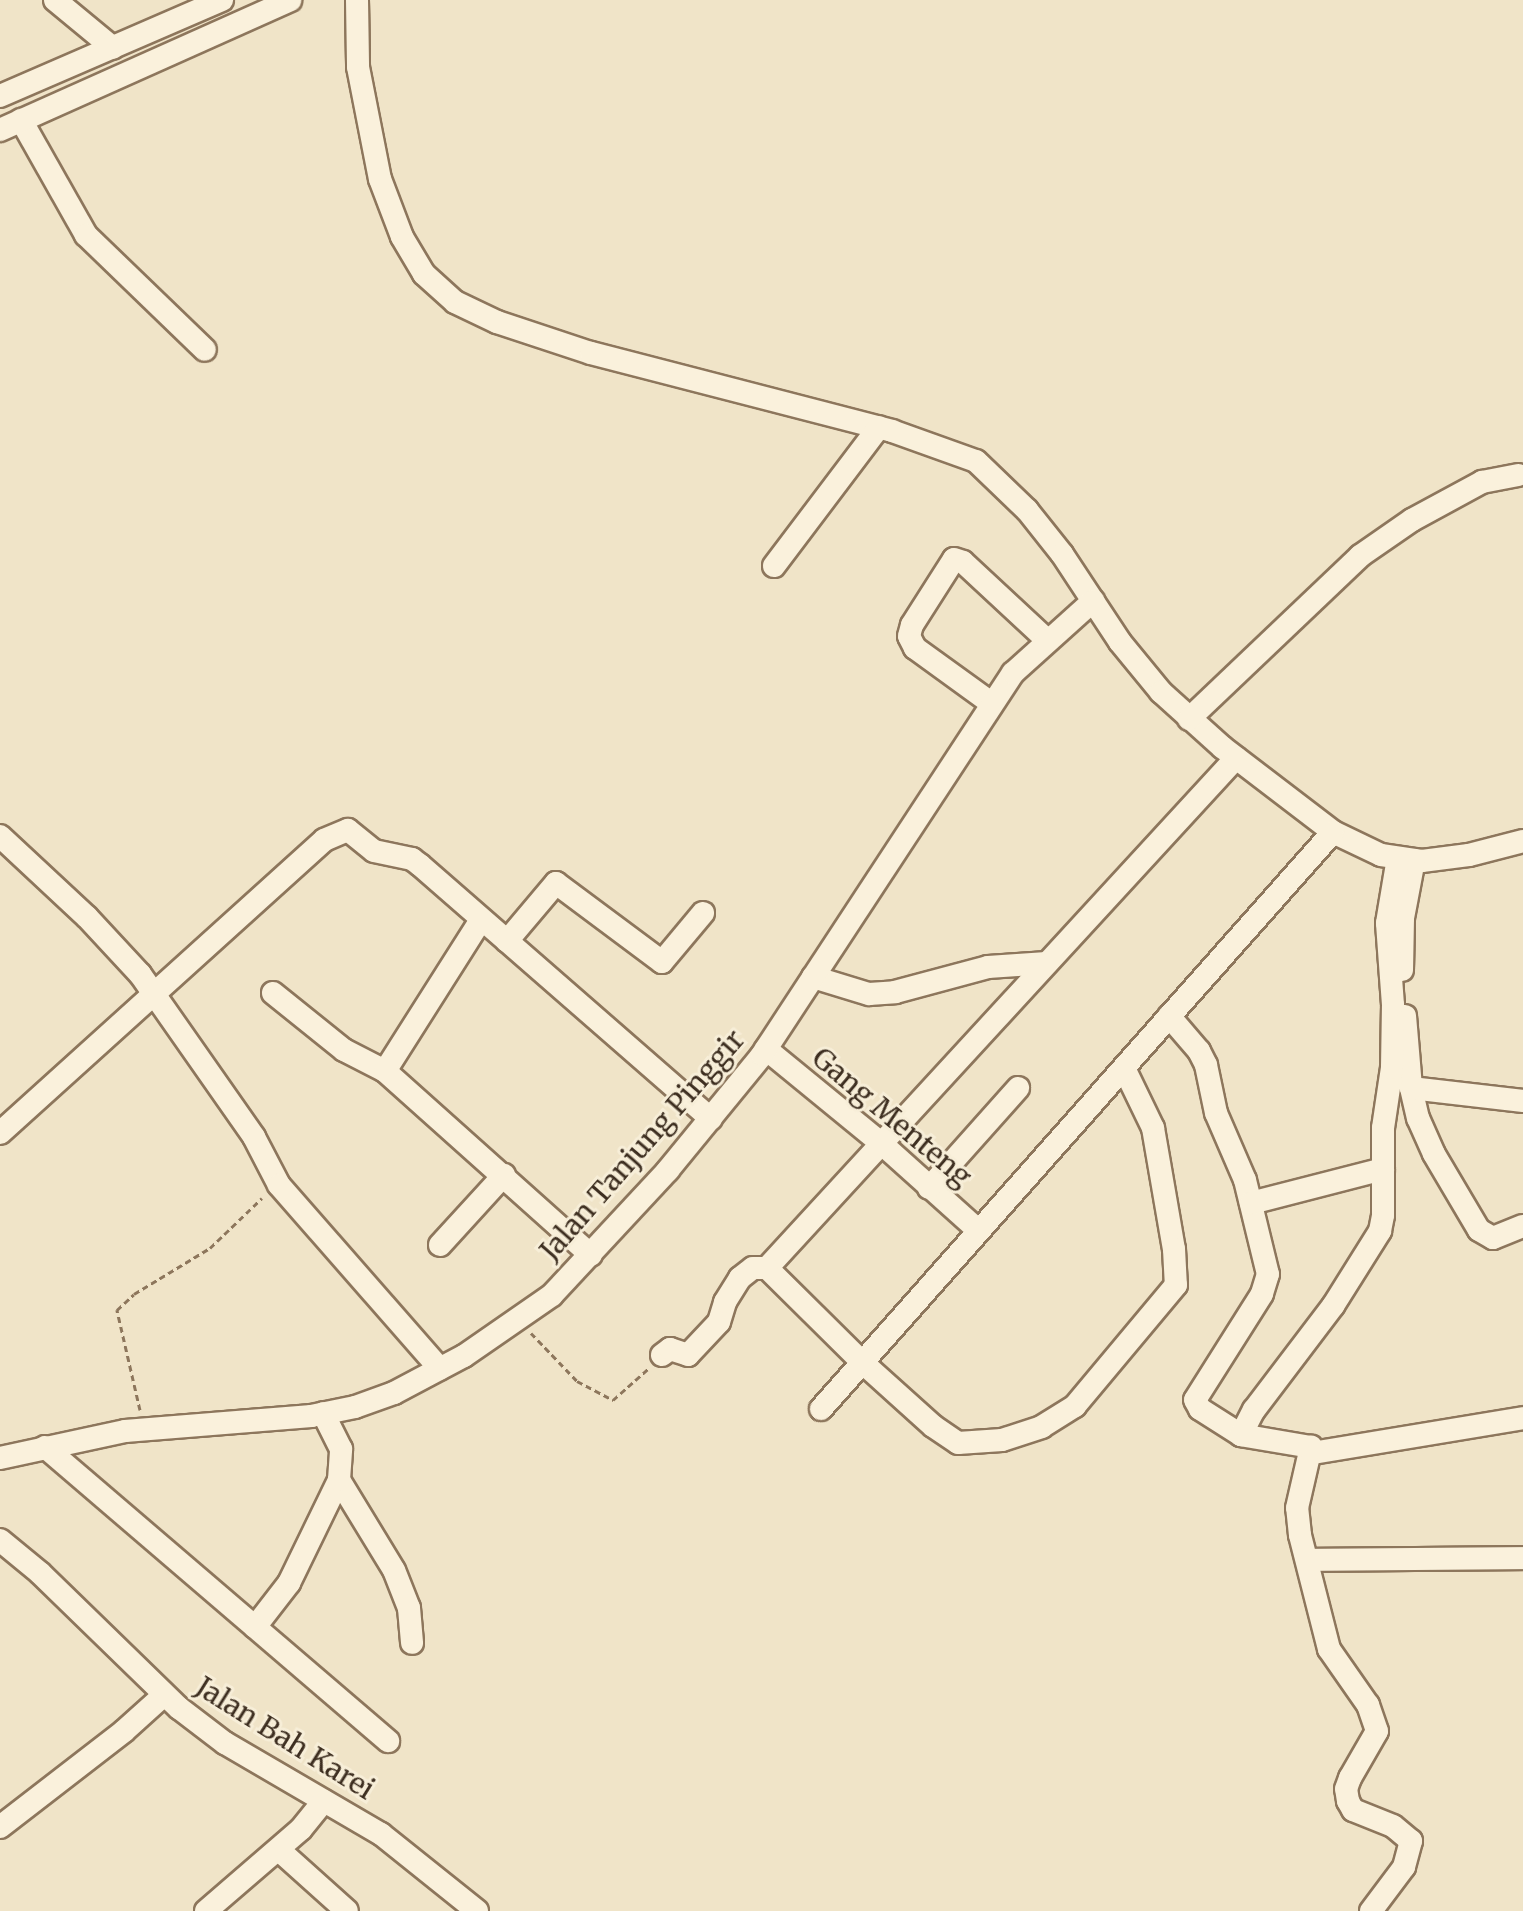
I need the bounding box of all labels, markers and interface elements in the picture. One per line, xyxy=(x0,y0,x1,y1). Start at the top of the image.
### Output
street label: Jalan Tanjung Pinggir xyxy=(533,1023,751,1267)
street label: Gang Menteng xyxy=(806,1041,978,1193)
street label: Jalan Bah Karei xyxy=(190,1670,380,1806)

